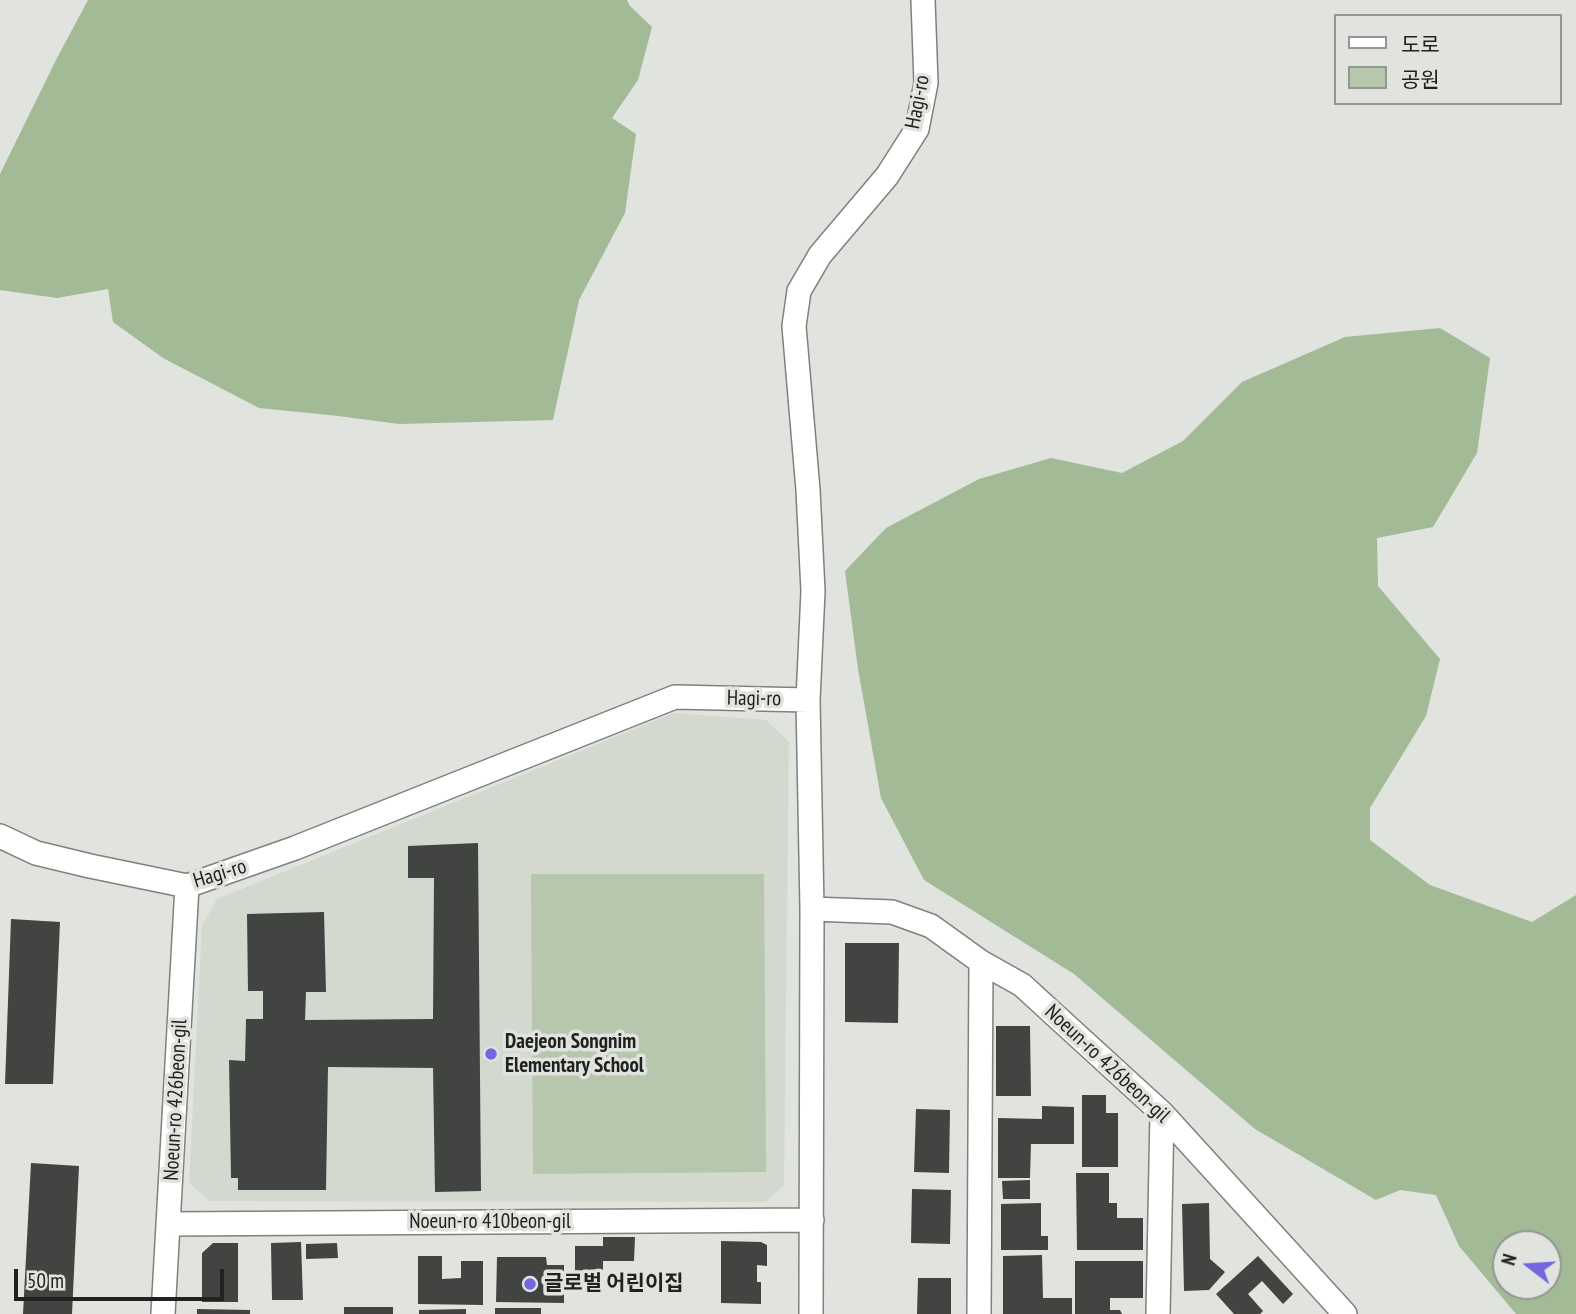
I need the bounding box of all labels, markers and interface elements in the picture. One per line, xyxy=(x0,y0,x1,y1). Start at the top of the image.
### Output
legend xyxy=(1334,14,1562,105)
text: 도로 xyxy=(1401,31,1440,58)
text: 공원 xyxy=(1401,66,1440,93)
street label: Hagi-ro xyxy=(900,73,936,131)
street label: Hagi-ro xyxy=(727,686,781,712)
street label: Hagi-ro xyxy=(190,854,250,894)
street label: Noeun-ro 426beon-gil xyxy=(1039,1000,1175,1128)
street label: Noeun-ro 426beon-gil xyxy=(159,1019,193,1181)
place label: Daejeon Songnim Elementary School xyxy=(505,1029,644,1079)
marker: Daejeon Songnim Elementary School xyxy=(483,1046,499,1062)
street label: Noeun-ro 410beon-gil xyxy=(409,1209,571,1235)
north arrow xyxy=(1492,1230,1562,1300)
text: N xyxy=(1496,1251,1522,1268)
scale bar xyxy=(18,1254,228,1298)
text: 50 m xyxy=(27,1267,64,1294)
place label: 글로벌 어린이집 xyxy=(544,1271,684,1297)
marker: 글로벌 어린이집 xyxy=(522,1276,538,1292)

